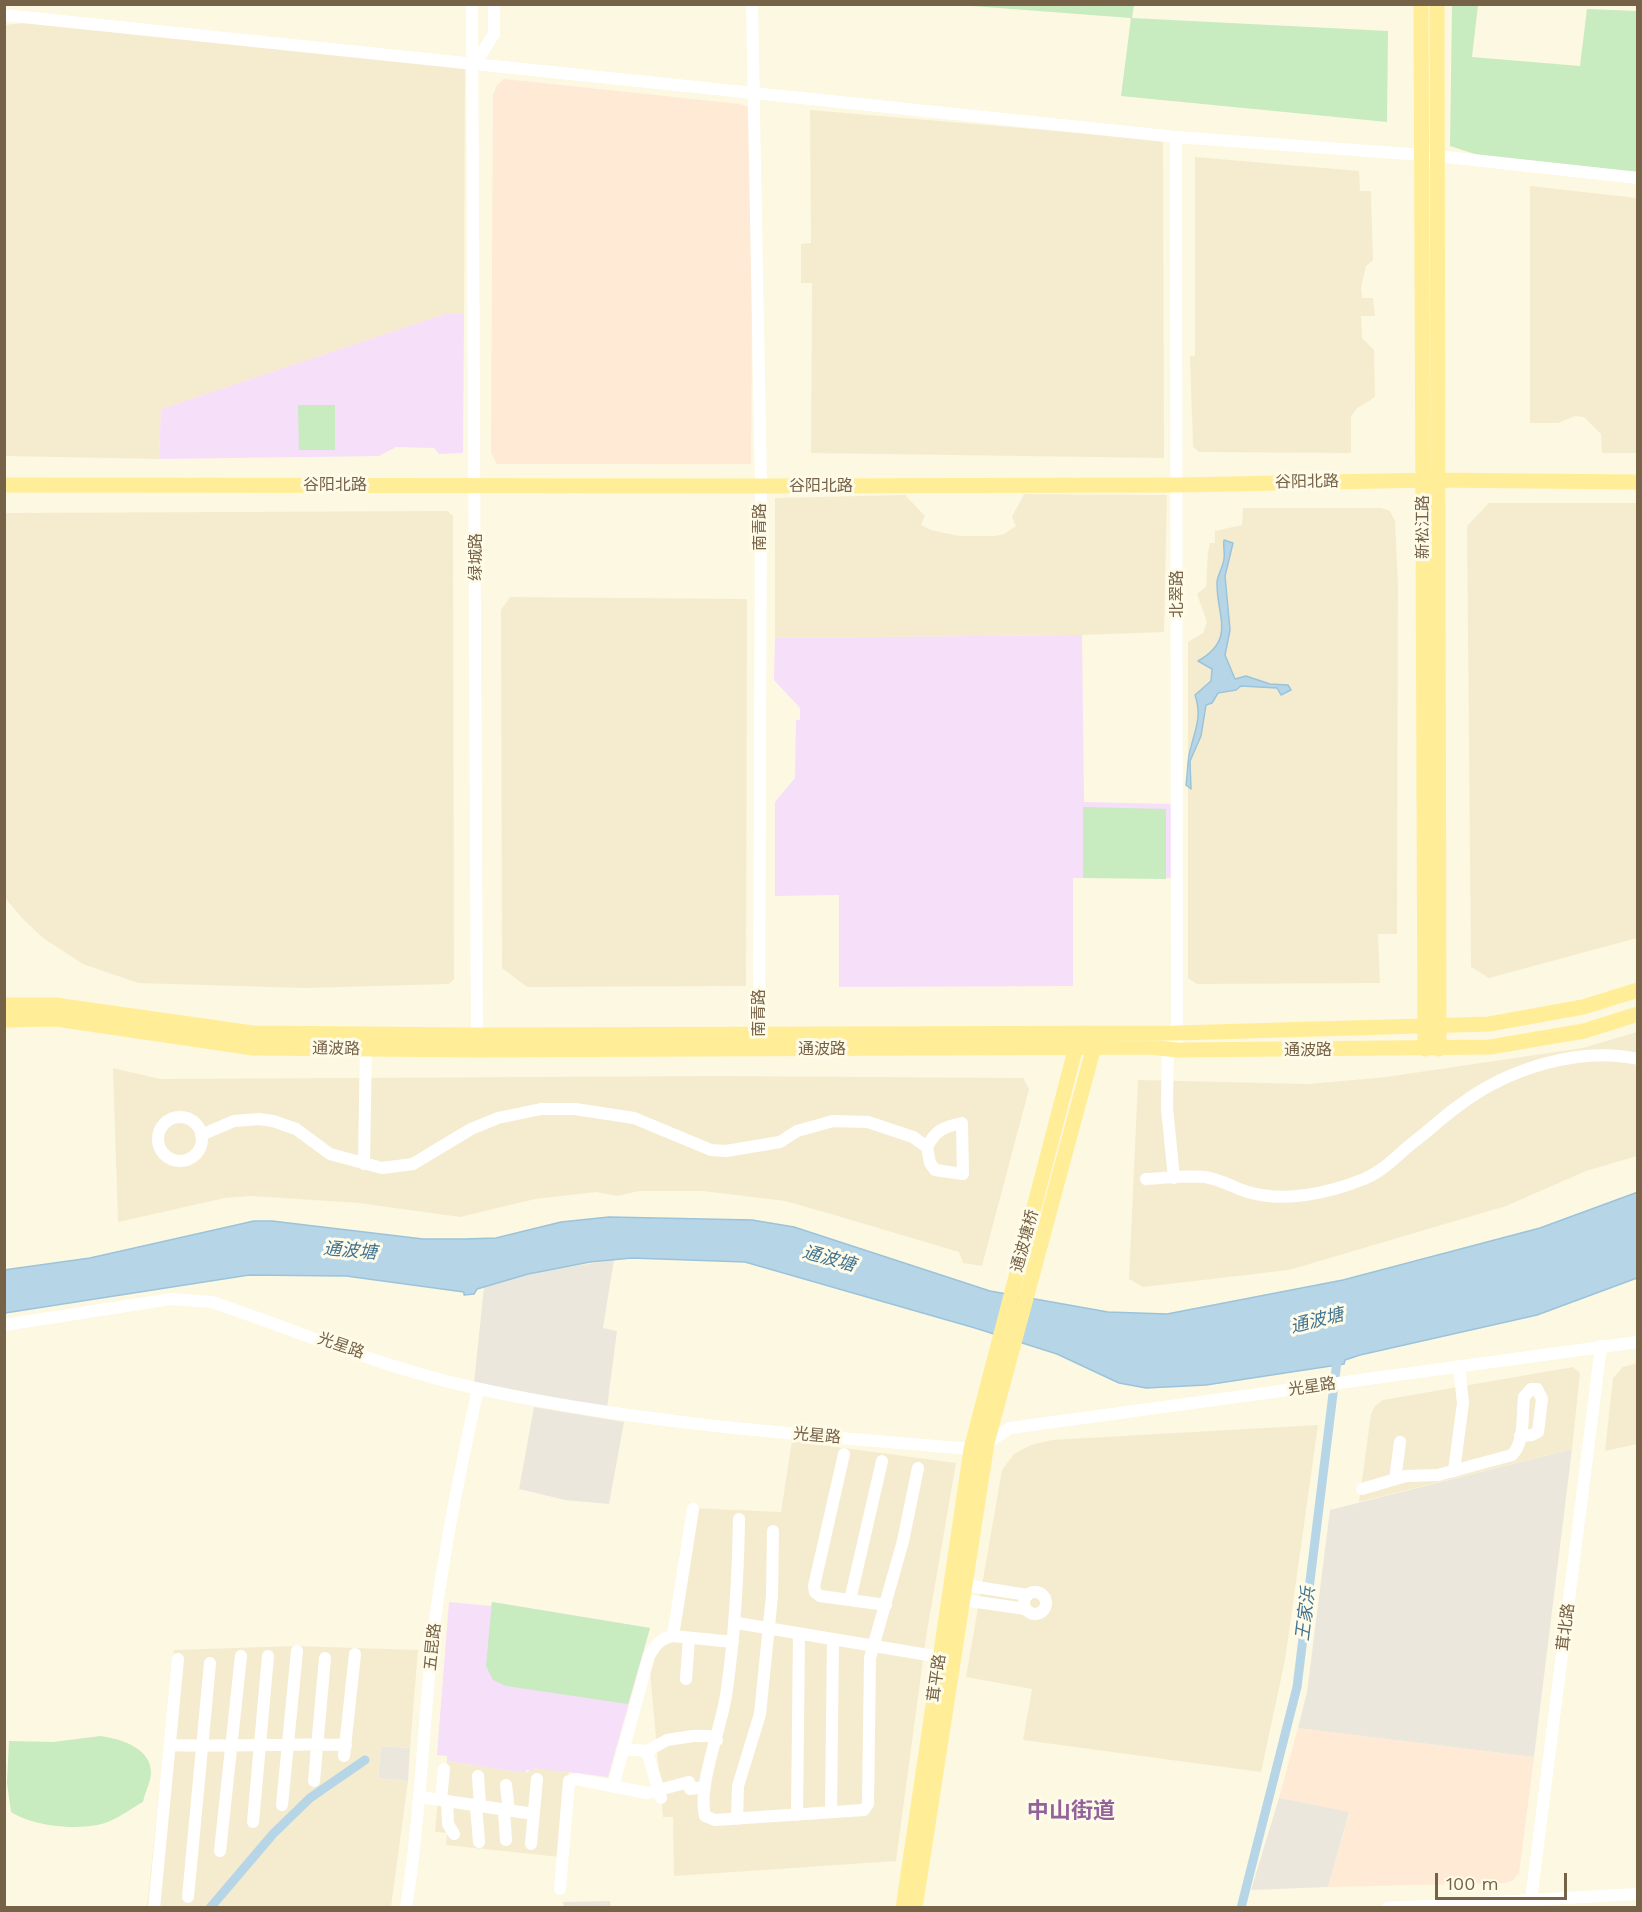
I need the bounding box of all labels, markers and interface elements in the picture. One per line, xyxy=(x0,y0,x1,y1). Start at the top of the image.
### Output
street label: 谷阳北路 xyxy=(1275,472,1339,492)
street label: 谷阳北路 xyxy=(303,475,367,495)
street label: 谷阳北路 xyxy=(789,476,853,496)
street label: 新松江路 xyxy=(1413,495,1433,559)
street label: 南青路 xyxy=(750,503,770,551)
street label: 绿城路 xyxy=(466,533,486,581)
street label: 北翠路 xyxy=(1167,570,1187,618)
street label: 南青路 xyxy=(749,989,769,1037)
street label: 通波路 xyxy=(312,1039,360,1059)
street label: 通波路 xyxy=(798,1039,846,1059)
street label: 通波路 xyxy=(1284,1040,1332,1060)
street label: 通波塘桥 xyxy=(1007,1208,1043,1274)
water label: 通波塘 xyxy=(322,1238,378,1264)
water label: 通波塘 xyxy=(800,1242,858,1276)
water label: 通波塘 xyxy=(1288,1304,1346,1338)
street label: 光星路 xyxy=(315,1329,367,1363)
street label: 光星路 xyxy=(1287,1374,1337,1400)
street label: 光星路 xyxy=(792,1424,842,1448)
water label: 王家浜 xyxy=(1292,1586,1320,1642)
street label: 茸北路 xyxy=(1554,1602,1578,1652)
street label: 五昆路 xyxy=(421,1622,445,1672)
street label: 茸平路 xyxy=(924,1653,950,1703)
district label: 中山街道 xyxy=(1027,1799,1115,1825)
scale bar xyxy=(1438,1861,1570,1899)
text: 100 m xyxy=(1446,1873,1499,1894)

